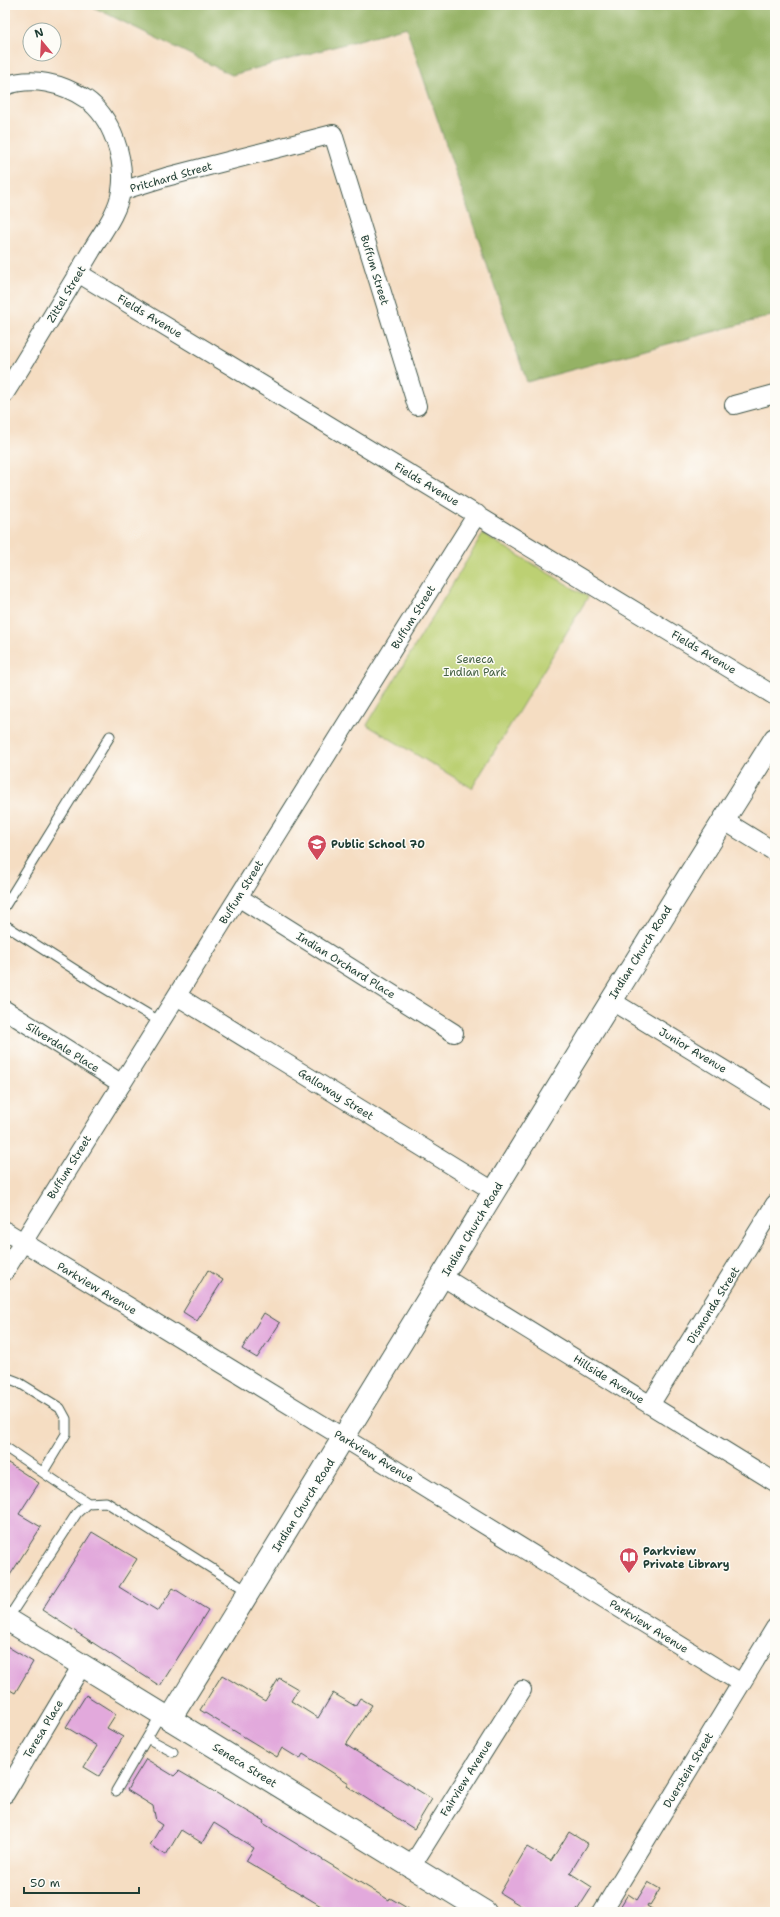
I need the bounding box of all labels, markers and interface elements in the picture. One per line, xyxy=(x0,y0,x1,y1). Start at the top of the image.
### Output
north arrow xyxy=(22,22,62,62)
text: N xyxy=(33,24,46,41)
street label: Pritchard Street xyxy=(128,158,214,196)
street label: Buffum Street xyxy=(357,233,392,307)
street label: Zittel Street xyxy=(43,263,90,326)
street label: Fields Avenue xyxy=(115,291,185,342)
street label: Fields Avenue xyxy=(392,459,462,510)
street label: Buffum Street xyxy=(388,582,439,652)
street label: Fields Avenue xyxy=(669,627,739,678)
park label: Seneca Indian Park xyxy=(443,652,507,680)
school or university icon: Public School 70 xyxy=(306,833,328,861)
place label: Public School 70 xyxy=(331,837,425,852)
street label: Buffum Street xyxy=(216,857,267,927)
street label: Indian Church Road xyxy=(606,903,675,1002)
street label: Indian Orchard Place xyxy=(293,929,398,1002)
street label: Silverdale Place xyxy=(23,1019,102,1076)
street label: Junior Avenue xyxy=(656,1024,729,1077)
street label: Galloway Street xyxy=(295,1065,377,1124)
street label: Buffum Street xyxy=(44,1132,95,1202)
street label: Indian Church Road xyxy=(438,1179,507,1279)
street label: Parkview Avenue xyxy=(54,1259,139,1318)
street label: Dismonda Street xyxy=(684,1264,743,1347)
street label: Hillside Avenue xyxy=(570,1352,647,1407)
street label: Parkview Avenue xyxy=(331,1427,416,1486)
street label: Indian Church Road xyxy=(269,1456,338,1555)
place label: Parkview Private Library xyxy=(643,1544,730,1572)
library icon: Parkview Private Library xyxy=(618,1546,640,1574)
street label: Parkview Avenue xyxy=(606,1596,691,1657)
street label: Teresa Place xyxy=(20,1697,67,1761)
street label: Duerstein Street xyxy=(660,1729,717,1811)
street label: Fairview Avenue xyxy=(437,1737,496,1819)
street label: Seneca Street xyxy=(210,1740,280,1791)
scale bar xyxy=(24,1869,139,1895)
text: 50 m xyxy=(30,1875,60,1891)

